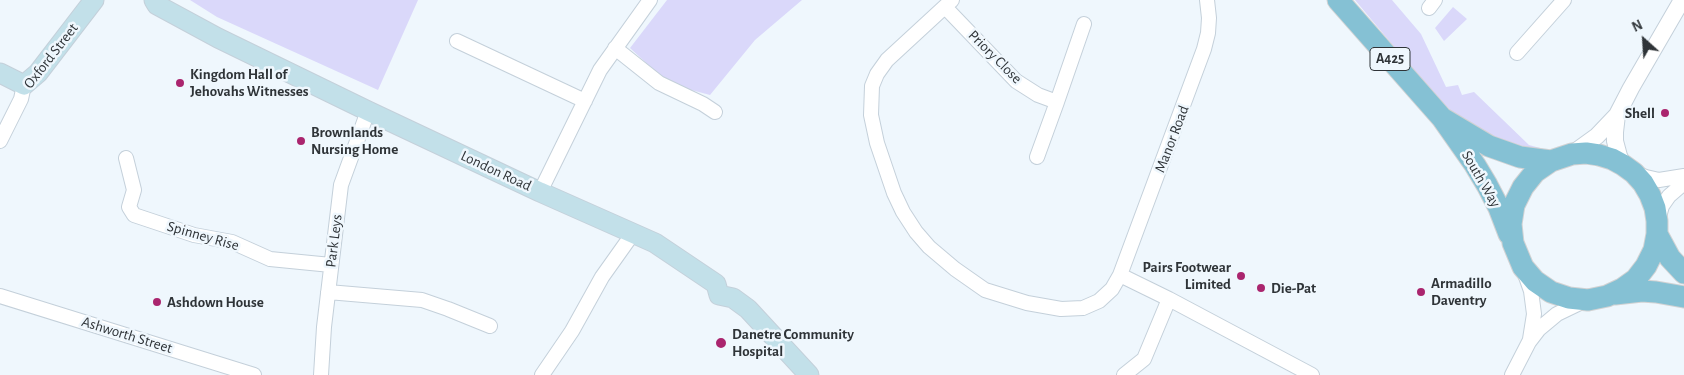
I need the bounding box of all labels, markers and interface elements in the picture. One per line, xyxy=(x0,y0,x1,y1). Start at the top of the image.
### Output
north arrow xyxy=(1619,15,1669,65)
text: N xyxy=(1630,18,1645,35)
street label: Oxford Street xyxy=(20,20,82,92)
street label: Priory Close xyxy=(964,26,1026,88)
road number: A425 xyxy=(1370,48,1410,70)
place label: Kingdom Hall of Jehovahs Witnesses xyxy=(190,65,309,100)
marker: Kingdom Hall of Jehovahs Witnesses xyxy=(174,77,186,89)
street label: Manor Road xyxy=(1151,103,1193,175)
place label: Shell xyxy=(1625,104,1655,122)
marker: Shell xyxy=(1659,107,1671,119)
place label: Brownlands Nursing Home xyxy=(311,123,398,158)
marker: Brownlands Nursing Home xyxy=(295,135,307,147)
street label: London Road xyxy=(458,147,534,195)
street label: South Way xyxy=(1458,147,1504,211)
street label: Park Leys xyxy=(322,213,346,269)
street label: Spinney Rise xyxy=(165,217,241,255)
place label: Pairs Footwear Limited xyxy=(1143,258,1231,293)
marker: Pairs Footwear Limited xyxy=(1235,270,1247,282)
place label: Armadillo Daventry xyxy=(1431,274,1492,309)
place label: Die-Pat xyxy=(1271,279,1316,297)
marker: Die-Pat xyxy=(1255,282,1267,294)
marker: Armadillo Daventry xyxy=(1415,286,1427,298)
place label: Ashdown House xyxy=(167,293,264,311)
marker: Ashdown House xyxy=(151,296,163,308)
street label: Ashworth Street xyxy=(79,313,175,357)
place label: Danetre Community Hospital xyxy=(732,325,854,360)
marker: Danetre Community Hospital xyxy=(714,336,728,350)

